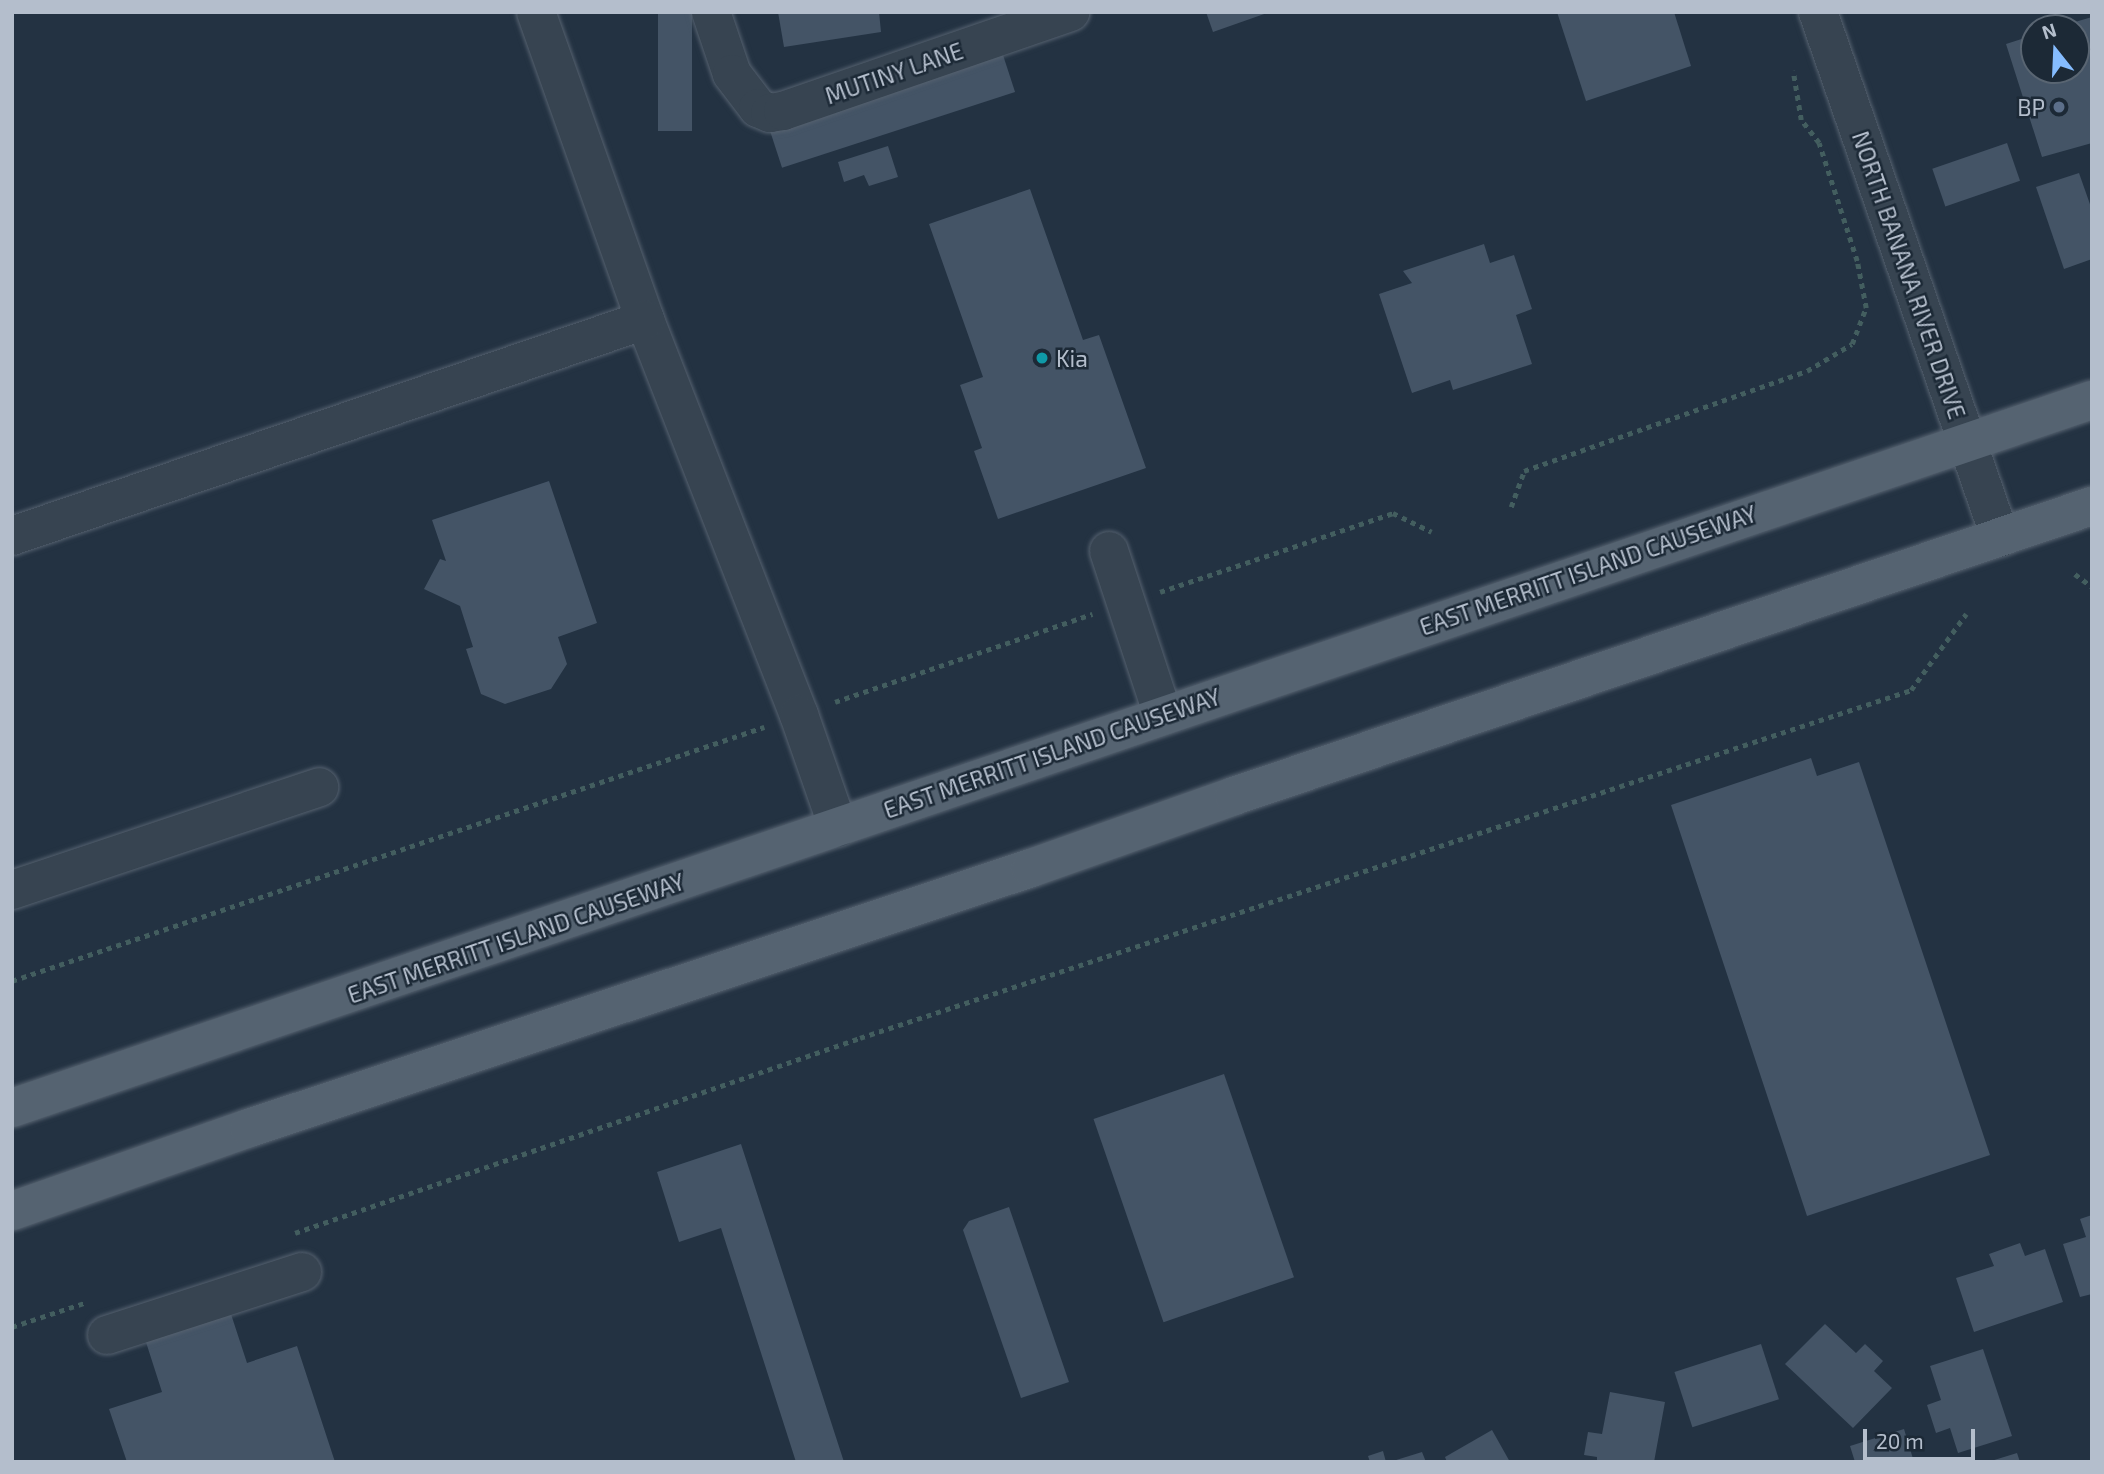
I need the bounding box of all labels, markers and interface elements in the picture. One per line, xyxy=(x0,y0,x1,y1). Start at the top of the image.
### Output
north arrow xyxy=(2020,14,2090,84)
text: N xyxy=(2039,17,2059,44)
street label: MUTINY LANE xyxy=(821,36,967,110)
place label: BP xyxy=(2017,93,2045,121)
marker: BP xyxy=(2051,99,2067,115)
street label: NORTH BANANA RIVER DRIVE xyxy=(1847,127,1971,423)
place label: Kia xyxy=(1056,344,1088,372)
marker: Kia xyxy=(1034,350,1050,366)
street label: EAST MERRITT ISLAND CAUSEWAY xyxy=(1415,499,1761,641)
street label: EAST MERRITT ISLAND CAUSEWAY xyxy=(879,682,1225,824)
street label: EAST MERRITT ISLAND CAUSEWAY xyxy=(343,867,689,1009)
scale bar xyxy=(1866,1414,1978,1458)
text: 20 m xyxy=(1876,1428,1924,1453)

